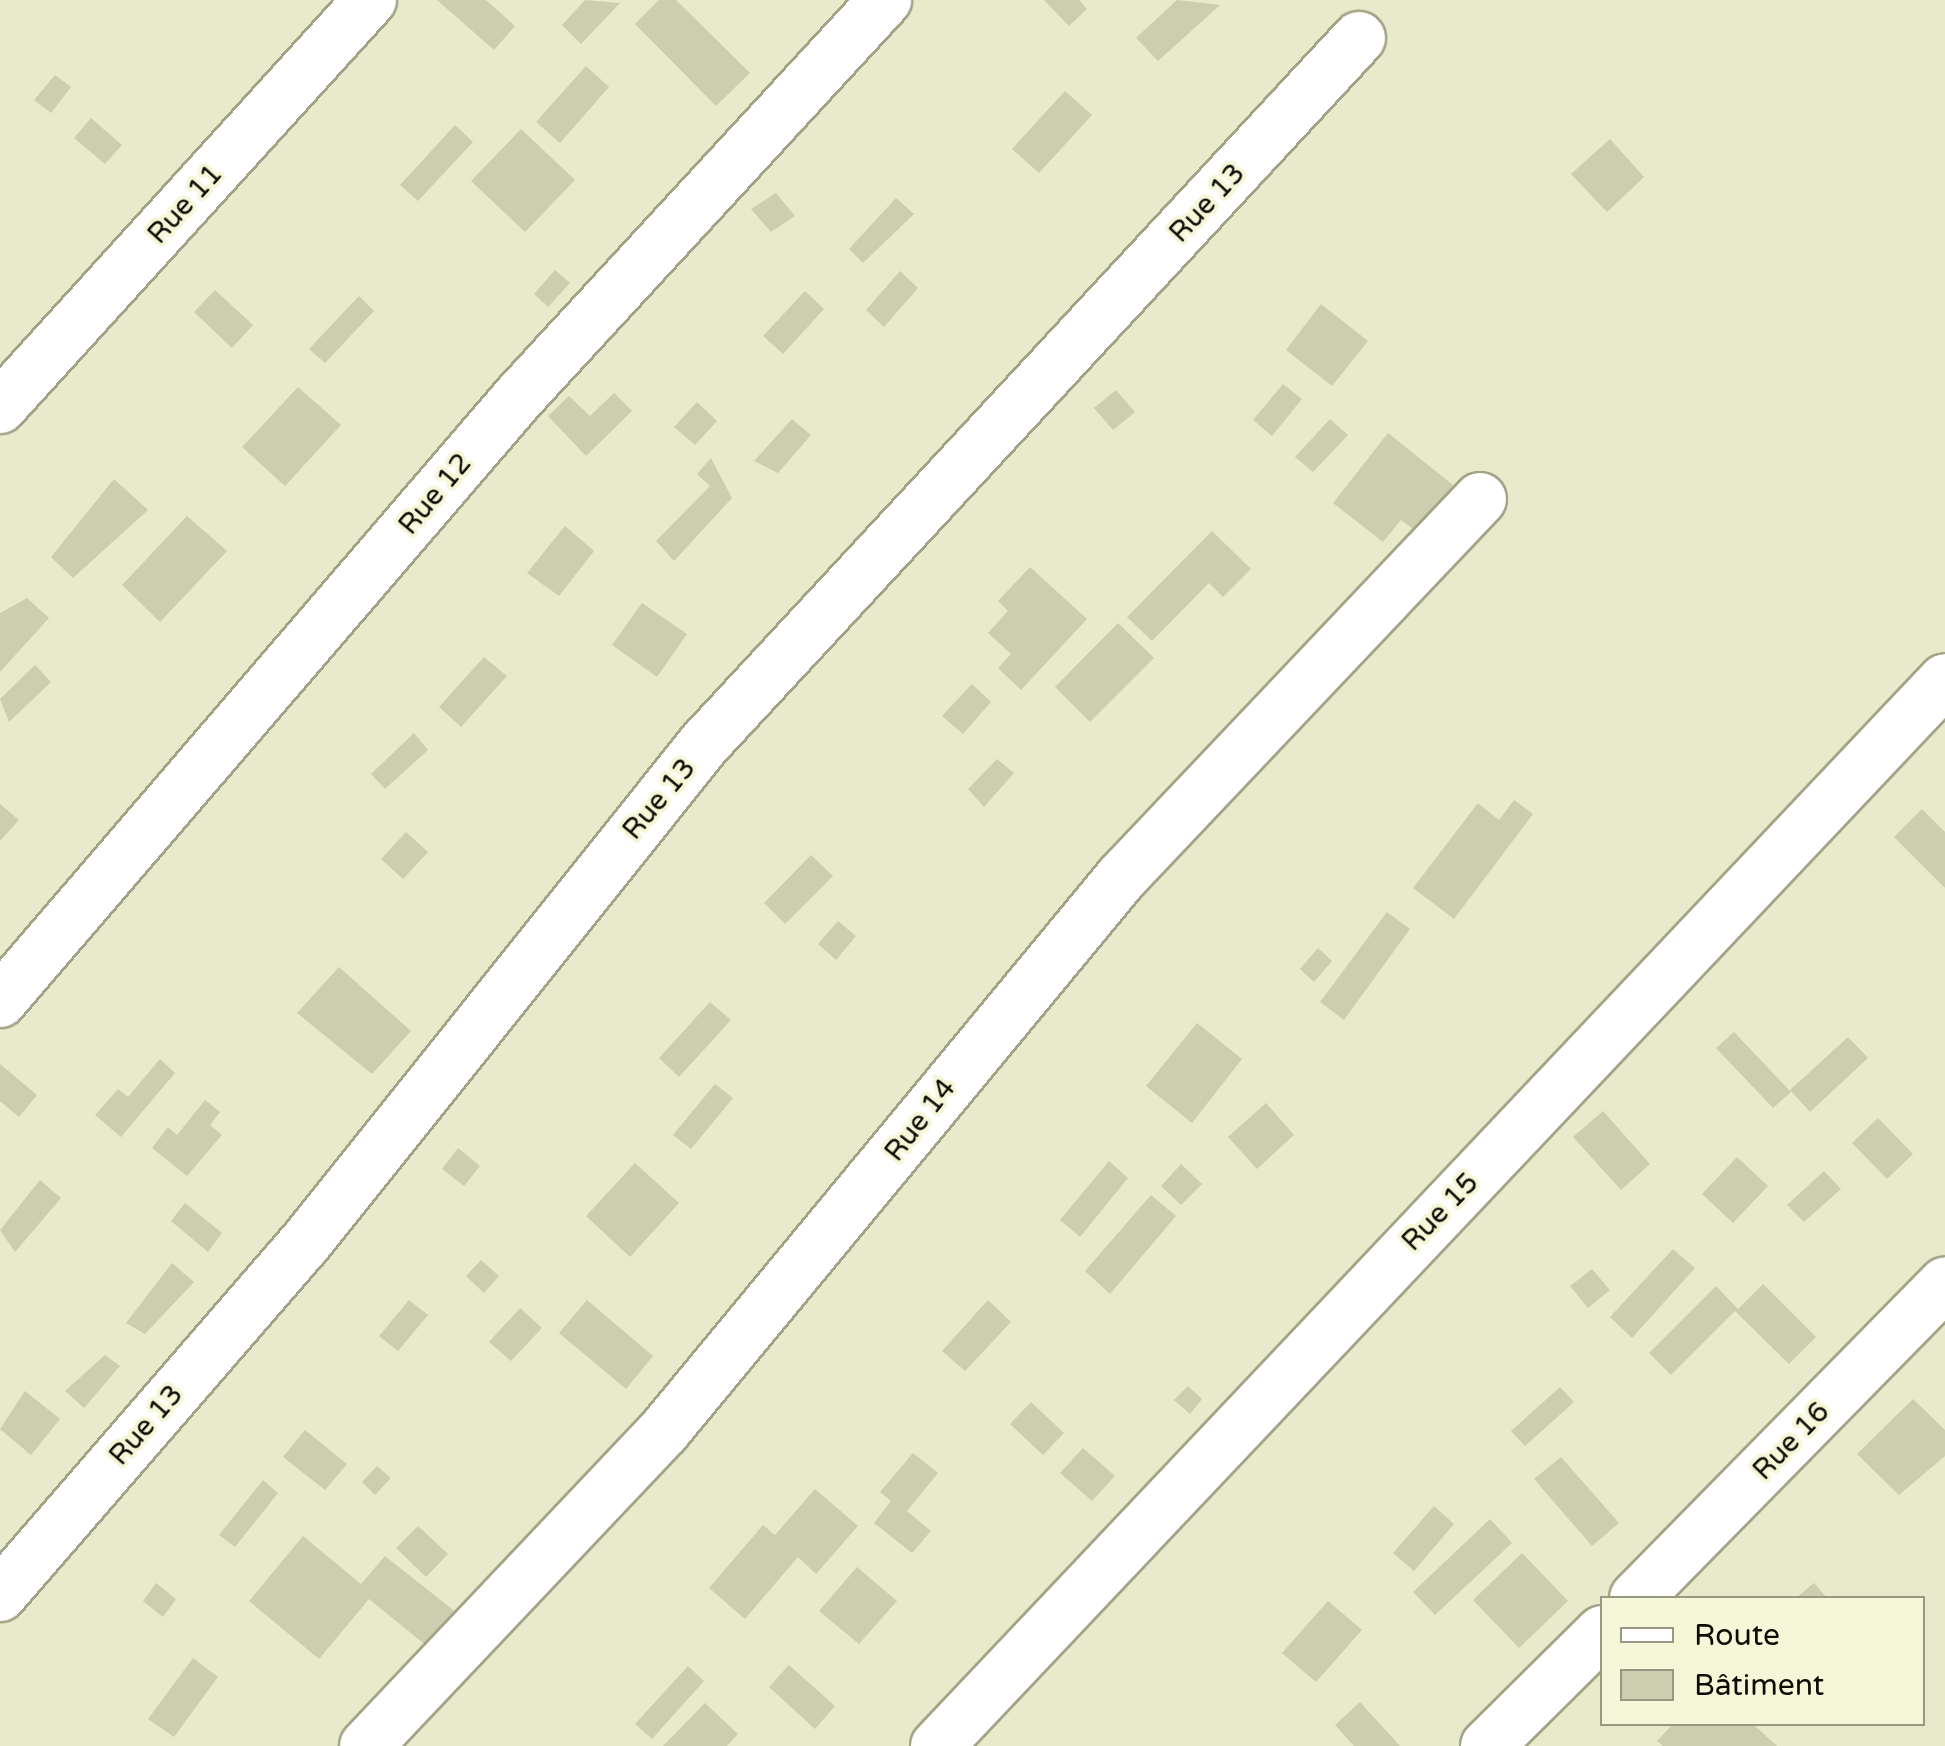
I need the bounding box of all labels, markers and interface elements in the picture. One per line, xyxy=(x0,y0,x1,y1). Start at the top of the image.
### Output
street label: Rue 11 xyxy=(141,157,229,251)
street label: Rue 13 xyxy=(1162,157,1252,249)
street label: Rue 12 xyxy=(392,447,478,541)
street label: Rue 13 xyxy=(616,752,702,846)
street label: Rue 14 xyxy=(877,1072,963,1168)
street label: Rue 15 xyxy=(1395,1166,1485,1258)
street label: Rue 13 xyxy=(102,1378,190,1472)
street label: Rue 16 xyxy=(1746,1395,1836,1487)
legend xyxy=(1600,1596,1925,1726)
text: Route xyxy=(1694,1617,1780,1654)
text: Bâtiment xyxy=(1694,1667,1824,1704)

